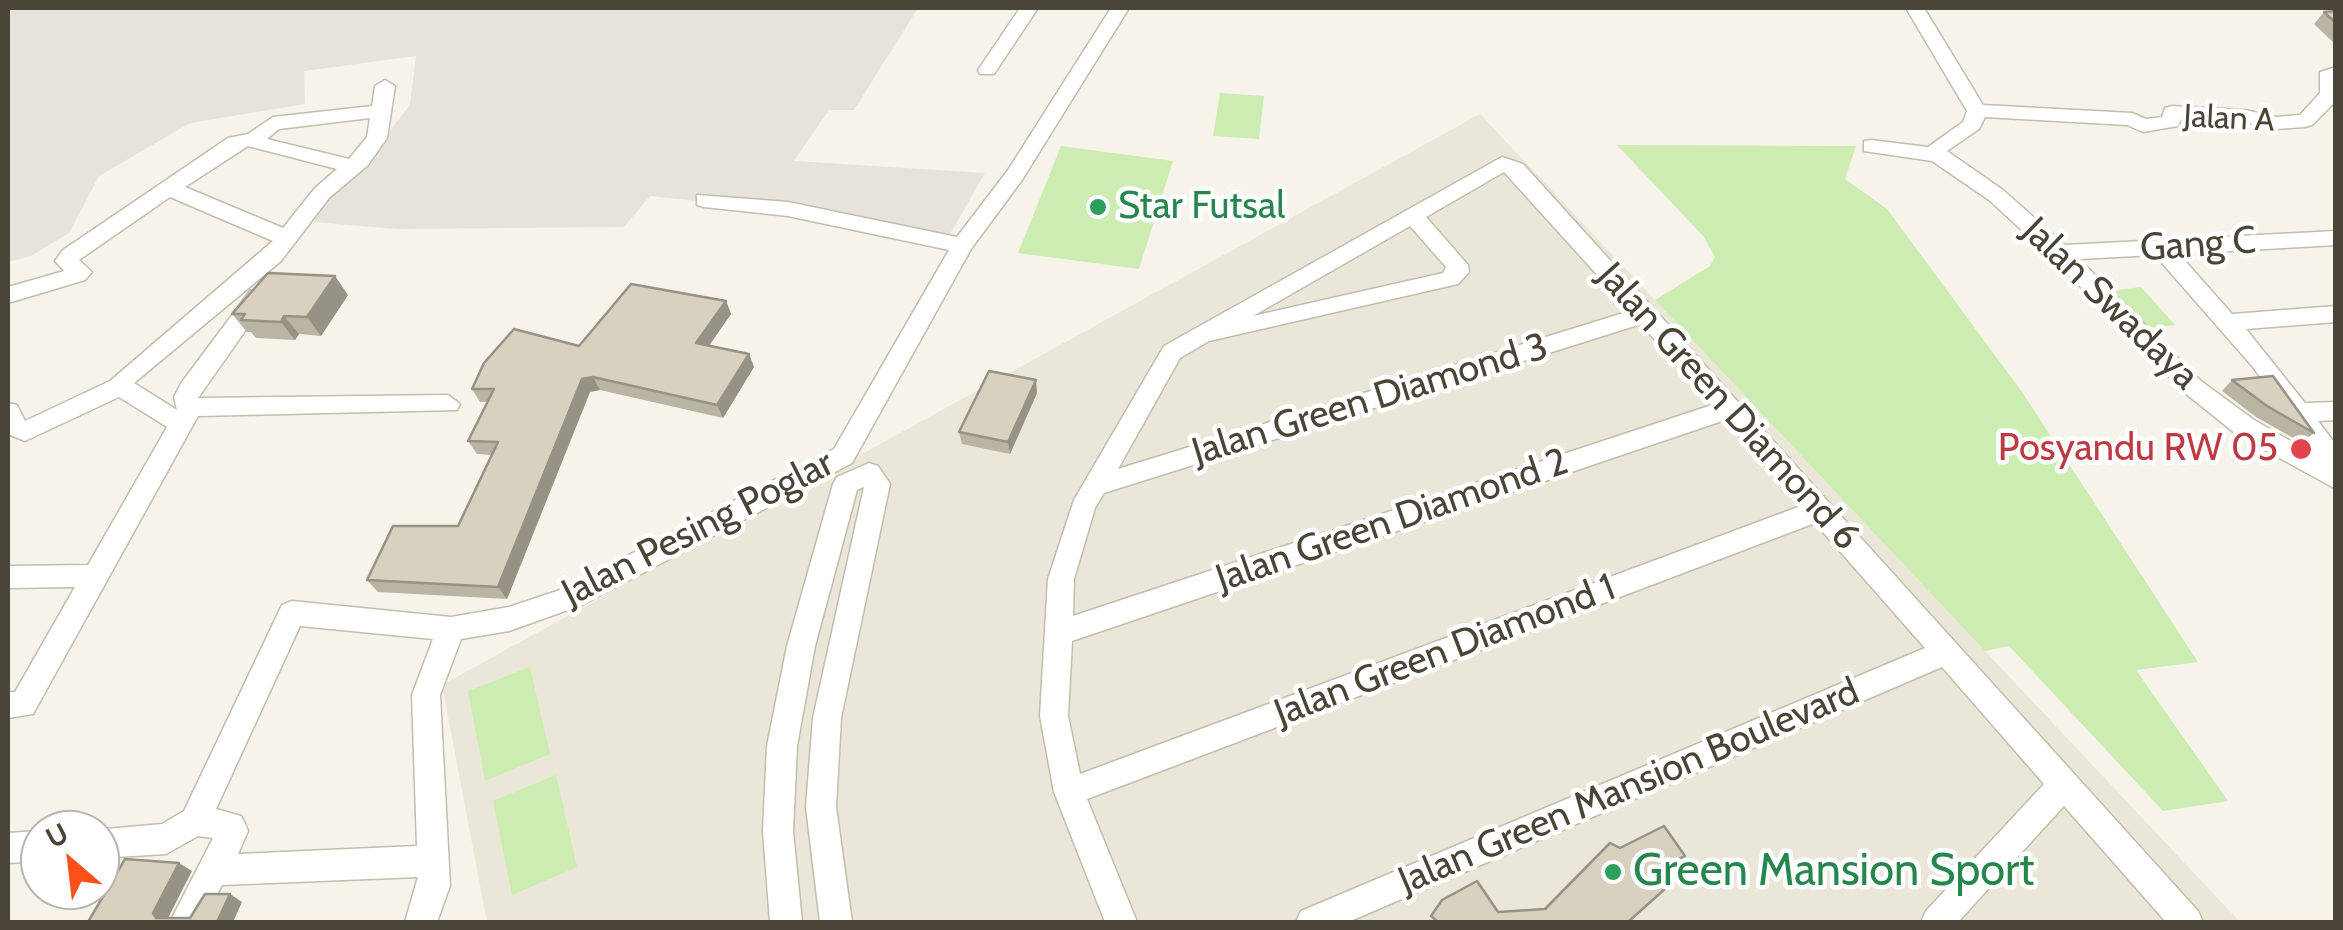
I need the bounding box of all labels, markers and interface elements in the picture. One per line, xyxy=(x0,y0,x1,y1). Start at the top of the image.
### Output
street label: Jalan A xyxy=(2183,97,2275,141)
place label: Star Futsal xyxy=(1118,184,1285,230)
marker: Star Futsal xyxy=(1087,196,1109,218)
street label: Jalan Swadaya xyxy=(2012,209,2208,399)
street label: Gang C xyxy=(2139,218,2257,272)
street label: Jalan Green Diamond 6 xyxy=(1587,254,1869,560)
street label: Jalan Green Diamond 3 xyxy=(1187,324,1553,476)
place label: Posyandu RW 05 xyxy=(1998,426,2278,472)
marker: Posyandu RW 05 xyxy=(2288,436,2314,462)
street label: Jalan Green Diamond 2 xyxy=(1210,439,1574,603)
street label: Jalan Pesing Poglar xyxy=(555,441,841,617)
street label: Jalan Green Diamond 1 xyxy=(1268,565,1622,737)
street label: Jalan Green Mansion Boulevard xyxy=(1392,669,1866,905)
north arrow xyxy=(20,810,120,910)
text: U xyxy=(40,816,74,855)
place label: Green Mansion Sport xyxy=(1633,845,2034,899)
marker: Green Mansion Sport xyxy=(1602,861,1624,883)

